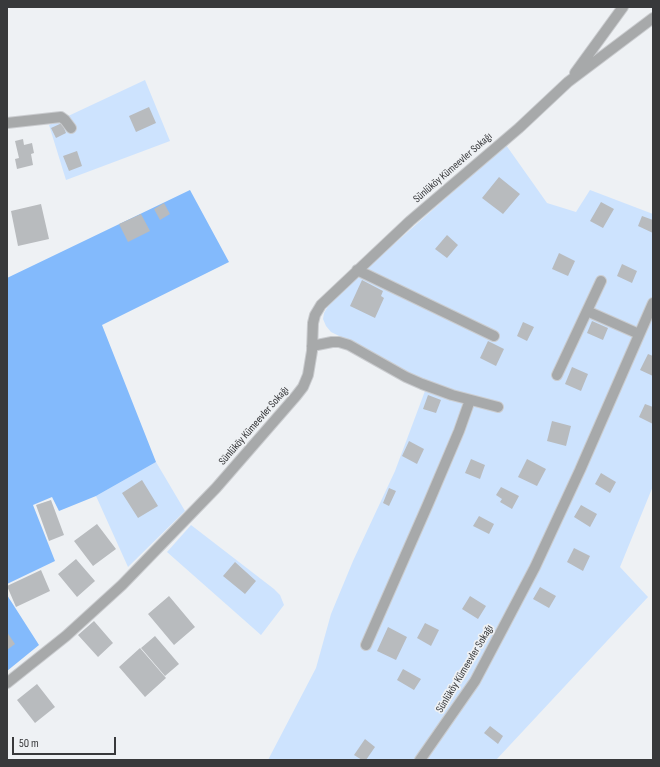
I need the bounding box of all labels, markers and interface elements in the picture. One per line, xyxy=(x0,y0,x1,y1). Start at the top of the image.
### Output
street label: Sünlüköy Kümeevler Sokağı xyxy=(411,130,495,206)
street label: Sünlüköy Kümeevler Sokağı xyxy=(216,384,292,468)
street label: Sünlüköy Kümeevler Sokağı xyxy=(434,623,496,715)
scale bar xyxy=(14,729,118,755)
text: 50 m xyxy=(19,736,39,751)

